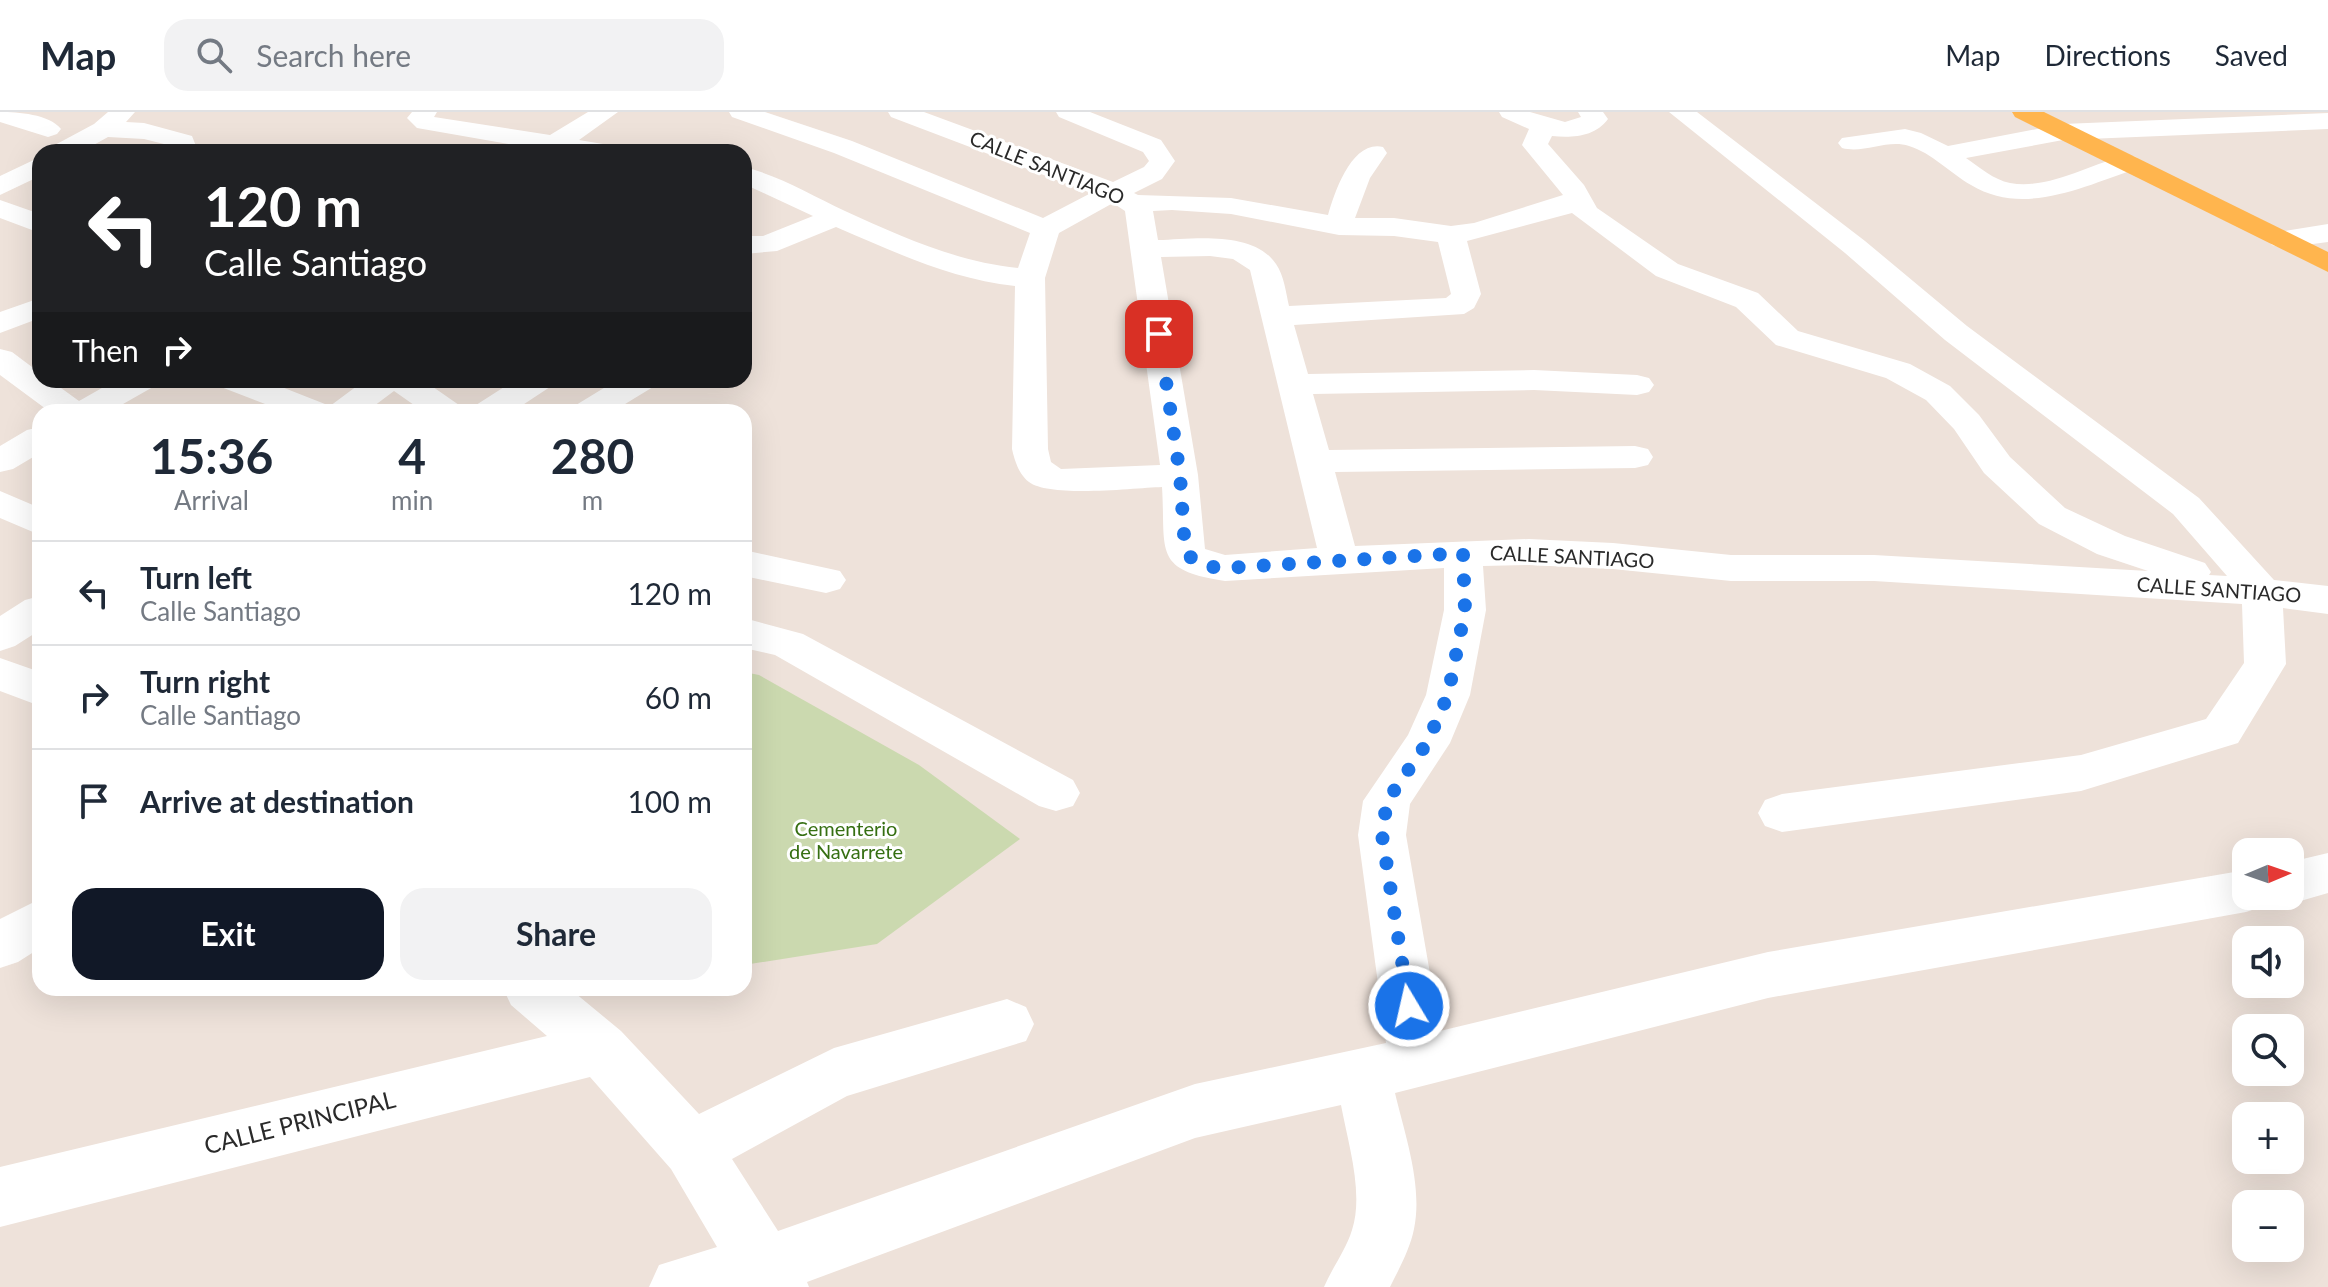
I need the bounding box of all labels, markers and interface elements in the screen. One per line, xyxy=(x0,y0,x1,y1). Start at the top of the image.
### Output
search box xyxy=(164,19,724,91)
text: Map xyxy=(40,32,116,78)
icon: search xyxy=(192,33,236,77)
text: Search here xyxy=(256,37,411,73)
text: Map xyxy=(1945,38,2000,72)
text: Directions xyxy=(2044,38,2171,72)
text: Saved xyxy=(2215,38,2288,72)
street label: CALLE SANTIAGO xyxy=(967,125,1128,209)
text: 120 m xyxy=(204,172,362,239)
icon: left xyxy=(72,176,176,280)
text: Calle Santiago xyxy=(204,240,427,284)
pin xyxy=(1125,300,1193,368)
icon: arrive xyxy=(1137,312,1181,356)
icon: right xyxy=(155,328,199,372)
text: Then xyxy=(72,332,139,368)
text: 15:36 xyxy=(150,427,273,484)
text: 4 xyxy=(398,427,426,484)
text: 280 xyxy=(551,427,634,484)
text: Arrival xyxy=(174,484,249,516)
text: min xyxy=(391,484,433,516)
text: m xyxy=(582,484,603,516)
street label: CALLE SANTIAGO xyxy=(1489,540,1655,572)
text: Turn left xyxy=(140,559,252,595)
icon: left xyxy=(72,571,116,615)
street label: CALLE SANTIAGO xyxy=(2136,571,2302,607)
text: 120 m xyxy=(627,575,712,611)
text: Calle Santiago xyxy=(140,595,301,627)
text: Turn right xyxy=(140,663,270,699)
icon: right xyxy=(72,675,116,719)
text: 60 m xyxy=(645,679,712,715)
text: Calle Santiago xyxy=(140,699,301,731)
icon: arrive xyxy=(72,779,116,823)
text: Arrive at destination xyxy=(140,783,414,819)
text: 100 m xyxy=(627,783,712,819)
park label: Cementerio de Navarrete xyxy=(789,816,903,863)
north arrow xyxy=(2232,838,2304,910)
map controls xyxy=(2232,838,2304,1262)
button: Exit xyxy=(72,888,384,980)
button: Share xyxy=(400,888,712,980)
button: sound xyxy=(2232,926,2304,998)
position arrow xyxy=(1367,964,1451,1048)
button: search xyxy=(2232,1014,2304,1086)
street label: CALLE PRINCIPAL xyxy=(201,1084,398,1159)
button: + xyxy=(2232,1102,2304,1174)
button: − xyxy=(2232,1190,2304,1262)

